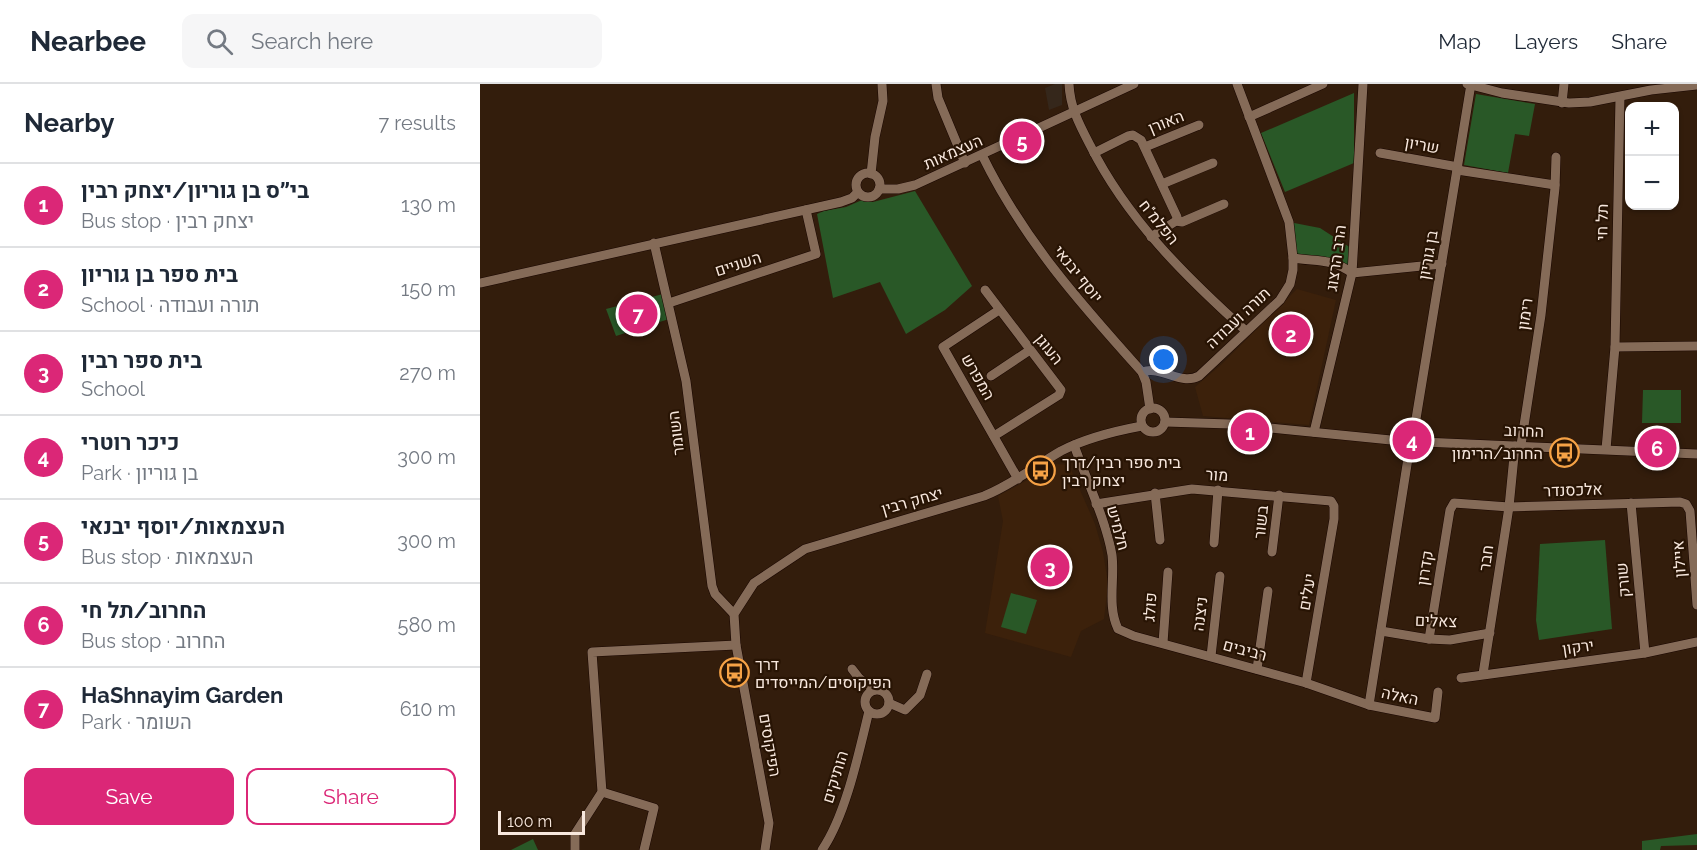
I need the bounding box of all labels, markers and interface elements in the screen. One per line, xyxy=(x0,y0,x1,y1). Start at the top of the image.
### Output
search box xyxy=(182,14,602,68)
text: Nearbee xyxy=(30,25,146,58)
icon: search xyxy=(203,25,236,58)
text: Search here xyxy=(251,28,373,54)
text: Map xyxy=(1438,29,1481,54)
text: Layers xyxy=(1514,29,1578,54)
text: Share xyxy=(1611,29,1667,54)
map controls xyxy=(1625,102,1679,210)
button: + xyxy=(1625,102,1679,156)
street label: האורן xyxy=(1145,106,1187,138)
text: Nearby xyxy=(24,108,114,138)
text: 7 results xyxy=(378,111,456,135)
pin: 5 xyxy=(1002,118,1042,164)
street label: העצמאות xyxy=(921,131,985,173)
street label: שריון xyxy=(1403,133,1441,157)
button: − xyxy=(1625,156,1679,210)
text: בי״ס בן גוריון/יצחק רבין xyxy=(81,177,309,203)
text: 1 xyxy=(39,193,48,217)
text: 130 m xyxy=(401,193,456,217)
street label: הפלמ"ח xyxy=(1135,196,1183,248)
street label: תל חי xyxy=(1592,203,1612,241)
text: Bus stop · יצחק רבין xyxy=(81,209,254,233)
street label: הרב הרצוג xyxy=(1322,224,1350,292)
street label: בן גוריון xyxy=(1414,228,1442,281)
street label: יוסף יבנאי xyxy=(1049,242,1107,306)
street label: השניים xyxy=(712,248,764,280)
text: בית ספר בן גוריון xyxy=(81,261,238,287)
text: 2 xyxy=(38,277,49,301)
text: 150 m xyxy=(401,277,456,301)
street label: תורה ועבודה xyxy=(1202,283,1274,353)
pin: 7 xyxy=(618,292,658,336)
text: School · תורה ועבודה xyxy=(81,293,260,317)
street label: רימון xyxy=(1513,297,1537,331)
pin: 2 xyxy=(1272,312,1310,356)
street label: העוגן xyxy=(1031,330,1067,368)
your location xyxy=(1149,345,1178,374)
text: בית ספר רבין xyxy=(81,347,202,373)
street label: המפרש xyxy=(957,351,999,403)
text: 3 xyxy=(38,361,49,385)
text: 270 m xyxy=(399,361,456,385)
text: School xyxy=(81,377,145,401)
street label: השומר xyxy=(664,410,688,456)
pin: 1 xyxy=(1230,410,1270,454)
pin: 4 xyxy=(1392,418,1432,462)
street label: החרוב xyxy=(1504,421,1544,441)
pin: 6 xyxy=(1638,426,1676,470)
text: כיכר רוטרי xyxy=(81,429,179,455)
bus stop icon: החרוב/הרימון xyxy=(1548,437,1580,469)
place label: החרוב/הרימון xyxy=(1452,444,1543,463)
text: 4 xyxy=(38,445,49,469)
text: 300 m xyxy=(397,445,456,469)
place label: בית ספר רבין/דרך יצחק רבין xyxy=(1062,453,1182,490)
bus stop icon: בית ספר רבין/דרך יצחק רבין xyxy=(1025,455,1057,487)
text: Park · בן גוריון xyxy=(81,461,198,485)
street label: מור xyxy=(1205,465,1229,485)
street label: אלכסנדר xyxy=(1543,479,1603,501)
street label: יצחק רבין xyxy=(879,483,945,519)
street label: חלמיש xyxy=(1103,503,1133,553)
street label: בשור xyxy=(1250,504,1272,540)
text: העצמאות/יוסף יבנאי xyxy=(81,513,285,539)
text: 5 xyxy=(38,529,49,553)
text: 300 m xyxy=(397,529,456,553)
street label: איילון xyxy=(1668,540,1690,578)
pin: 3 xyxy=(1030,544,1070,590)
street label: חבר xyxy=(1475,544,1497,572)
text: Bus stop · העצמאות xyxy=(81,545,254,569)
street label: קדרון xyxy=(1413,549,1437,587)
street label: שורק xyxy=(1612,562,1634,598)
street label: יעלים xyxy=(1294,572,1320,612)
street label: פולג xyxy=(1140,592,1160,622)
street label: ניצנה xyxy=(1188,596,1212,632)
text: החרוב/תל חי xyxy=(81,597,206,623)
street label: צאלים xyxy=(1415,611,1458,631)
text: 6 xyxy=(37,613,50,637)
text: 580 m xyxy=(398,613,456,637)
text: Bus stop · החרוב xyxy=(81,629,226,653)
street label: רביבים xyxy=(1221,635,1269,665)
street label: ירקון xyxy=(1561,635,1595,659)
place label: דרך הפיקוסים/המייסדים xyxy=(755,655,892,692)
bus stop icon: דרך הפיקוסים/המייסדים xyxy=(718,657,750,689)
text: HaShnayim Garden xyxy=(81,682,283,708)
street label: האלה xyxy=(1380,683,1420,709)
text: 7 xyxy=(38,697,49,721)
text: 610 m xyxy=(400,697,456,721)
text: Park · השומר xyxy=(81,710,192,734)
street label: הפיקוסים xyxy=(755,712,785,778)
street label: הותיקים xyxy=(818,748,852,806)
button: Save xyxy=(24,768,234,825)
button: Share xyxy=(246,768,456,825)
scale bar xyxy=(498,808,585,836)
text: 100 m xyxy=(507,812,552,831)

